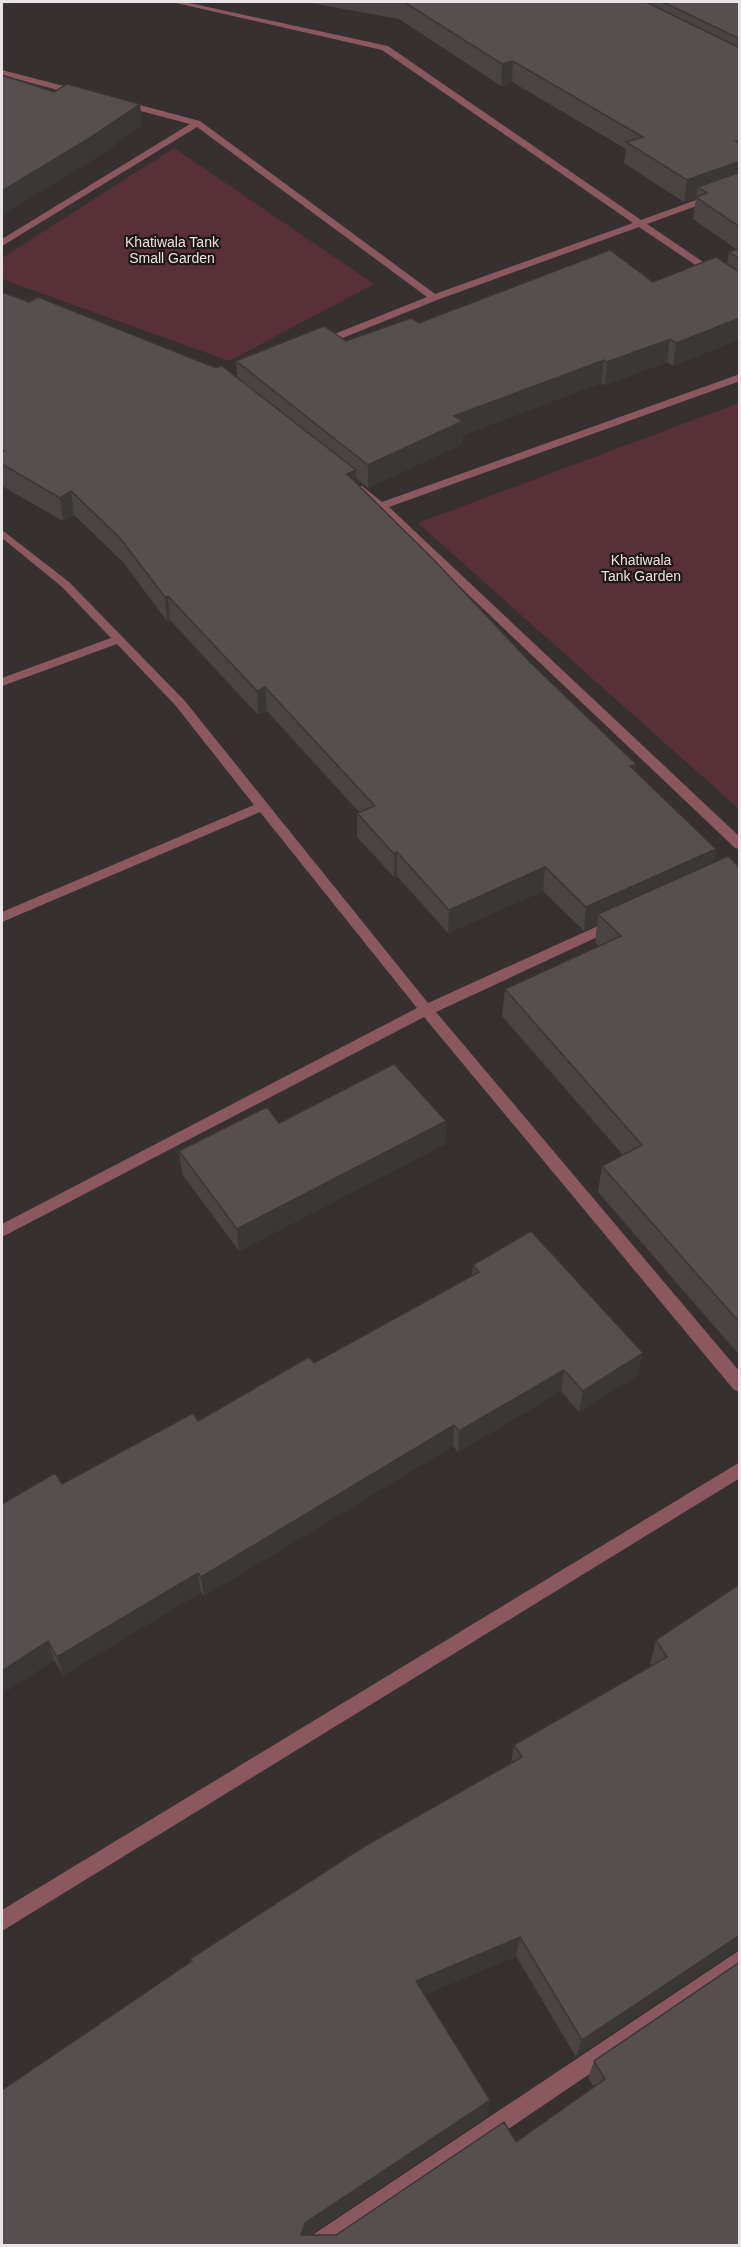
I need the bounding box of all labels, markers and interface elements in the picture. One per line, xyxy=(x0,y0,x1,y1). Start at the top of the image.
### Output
park label: Khatiwala Tank Small Garden xyxy=(125,234,220,266)
park label: Khatiwala Tank Garden xyxy=(601,552,681,584)

